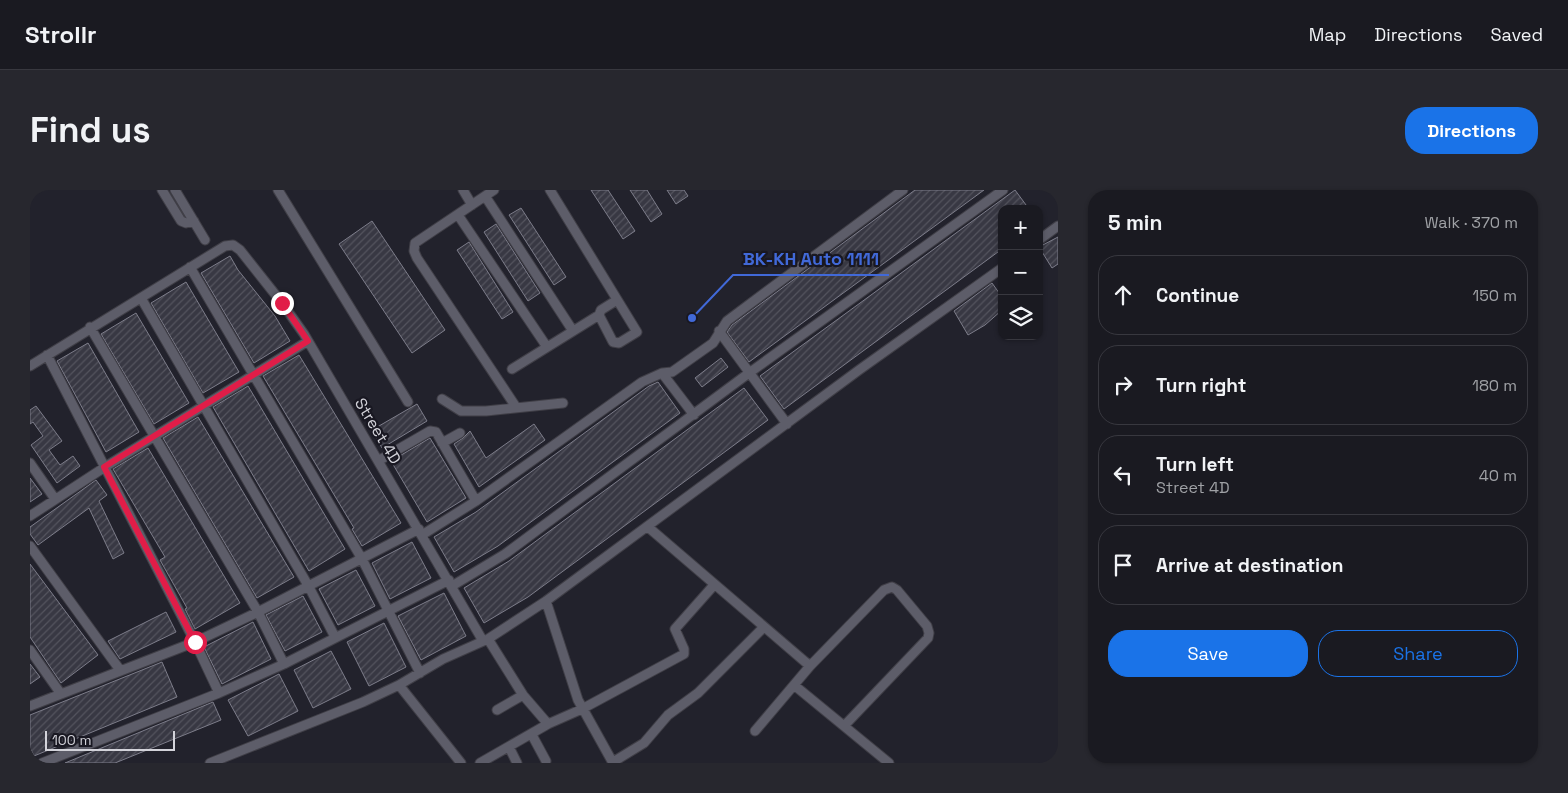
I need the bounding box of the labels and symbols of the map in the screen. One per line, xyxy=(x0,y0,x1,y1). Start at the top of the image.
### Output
callout: BK-KH Auto 1111 xyxy=(733,242,889,275)
text: BK-KH Auto 1111 xyxy=(743,247,879,270)
route end xyxy=(271,292,294,315)
street label: Street 4D xyxy=(350,394,406,468)
route start xyxy=(184,631,207,654)
scale bar xyxy=(45,728,175,751)

